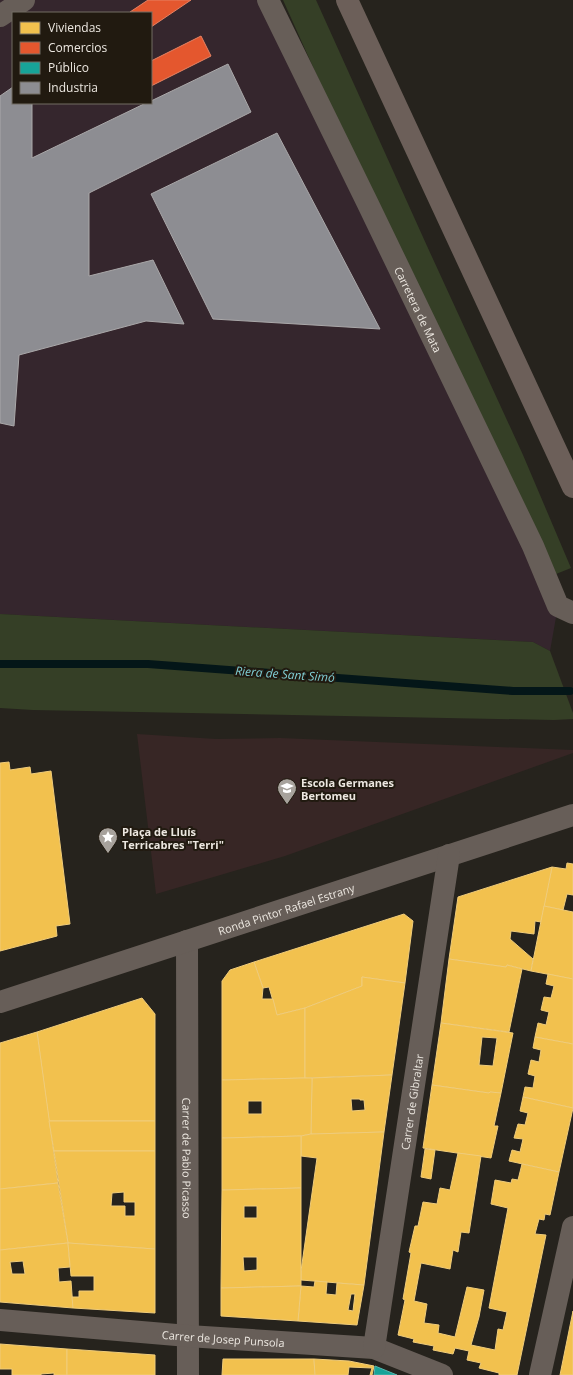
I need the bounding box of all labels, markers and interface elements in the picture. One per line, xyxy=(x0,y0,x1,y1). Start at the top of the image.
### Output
legend xyxy=(12,12,152,104)
text: Viviendas xyxy=(48,19,101,36)
text: Comercios xyxy=(48,39,108,56)
text: Público xyxy=(48,59,89,76)
text: Industria xyxy=(48,79,98,96)
street label: Carretera de Mata xyxy=(392,264,446,355)
water label: Riera de Sant Simó xyxy=(235,662,336,686)
place label: Escola Germanes Bertomeu xyxy=(301,775,395,803)
school or university icon: Escola Germanes Bertomeu xyxy=(276,777,298,805)
place label: Plaça de Lluís Terricabres "Terri" xyxy=(122,824,224,852)
place icon: Plaça de Lluís Terricabres "Terri" xyxy=(97,826,119,854)
street label: Ronda Pintor Rafael Estrany xyxy=(216,879,357,938)
street label: Carrer de Gibraltar xyxy=(397,1052,426,1151)
street label: Carrer de Pablo Picasso xyxy=(180,1097,195,1219)
street label: Carrer de Josep Punsola xyxy=(161,1326,285,1350)

